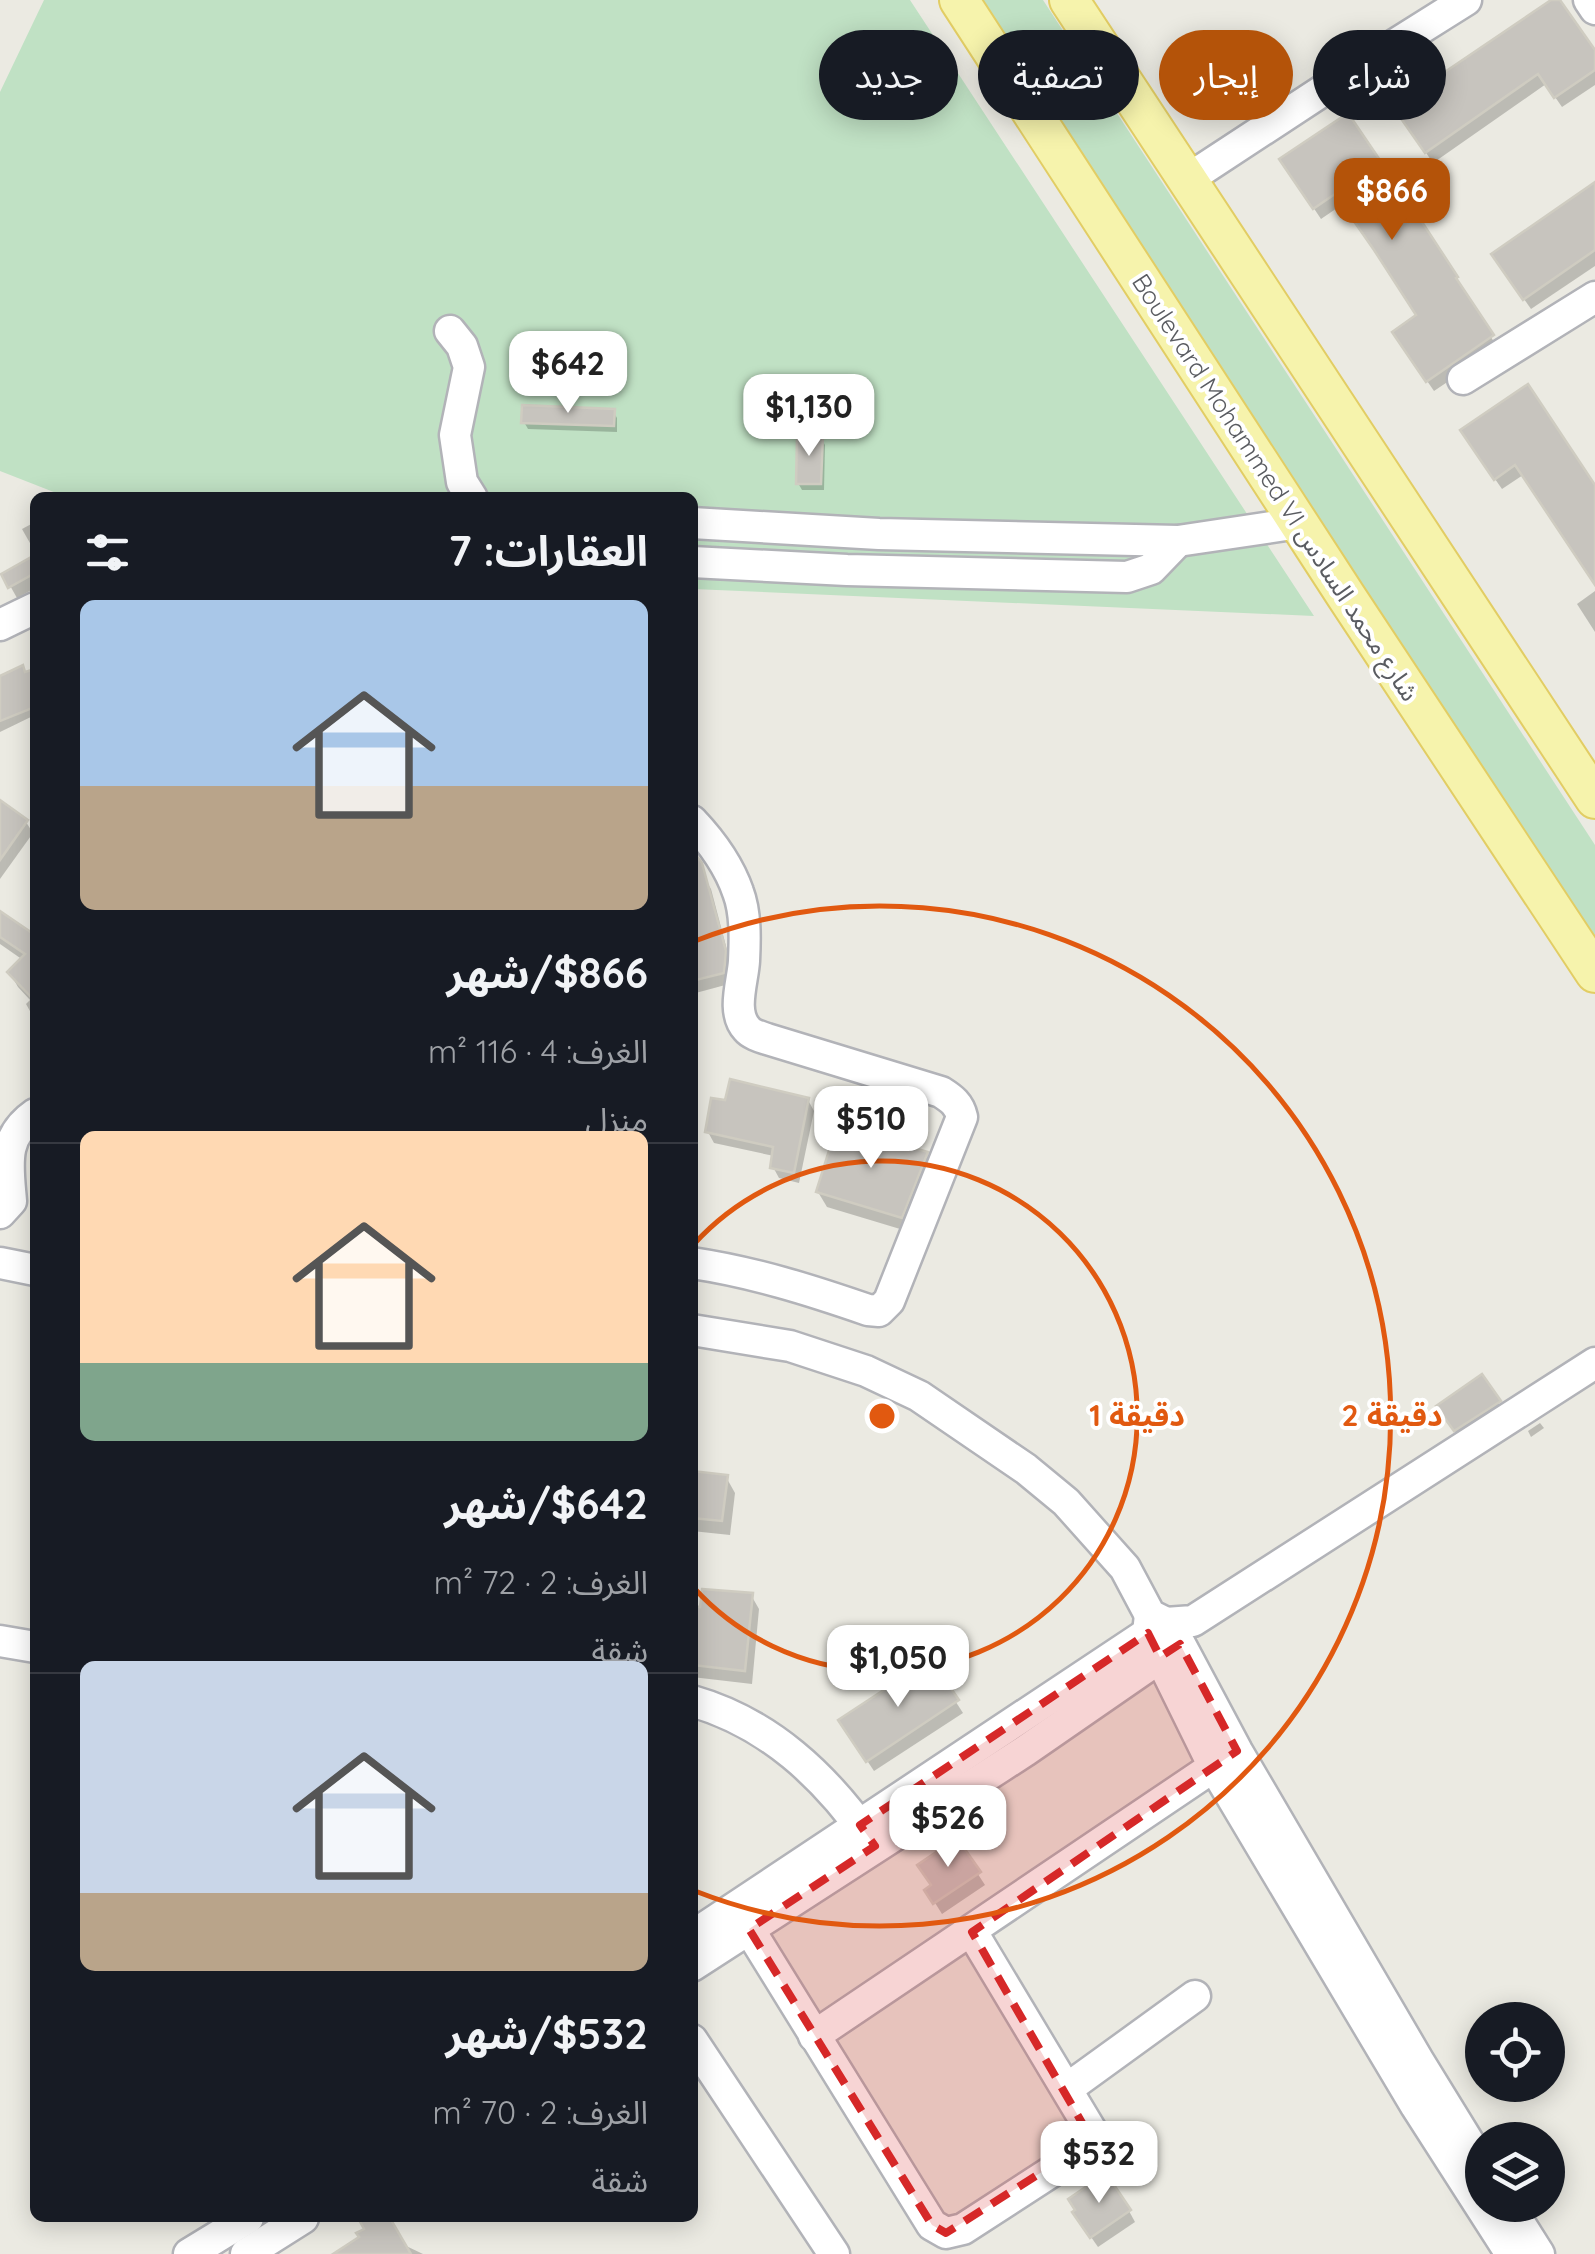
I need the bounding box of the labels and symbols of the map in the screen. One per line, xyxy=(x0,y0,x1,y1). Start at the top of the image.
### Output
pin: $866 xyxy=(1333,158,1451,243)
street label: Boulevard Mohammed VI شارع محمد السادس xyxy=(1123,268,1426,709)
pin: $642 xyxy=(509,331,627,416)
pin: $1,130 xyxy=(728,374,890,459)
pin: $510 xyxy=(812,1086,930,1171)
text: 1 دقيقة xyxy=(1089,1396,1185,1434)
text: 2 دقيقة xyxy=(1342,1396,1442,1434)
centre of rings xyxy=(864,1398,900,1434)
pin: $1,050 xyxy=(817,1625,979,1710)
pin: $526 xyxy=(889,1785,1007,1870)
pin: $532 xyxy=(1040,2121,1158,2206)

